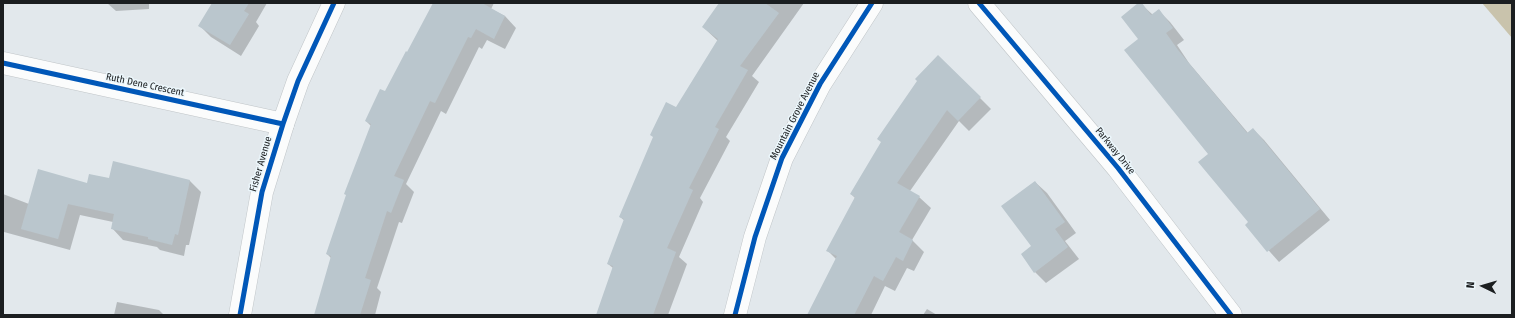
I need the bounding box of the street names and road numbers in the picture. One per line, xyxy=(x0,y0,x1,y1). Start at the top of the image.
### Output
street label: Mountain Grove Avenue xyxy=(768,70,822,162)
street label: Ruth Dene Crescent xyxy=(105,71,185,99)
street label: Parkway Drive xyxy=(1092,125,1138,177)
street label: Fisher Avenue xyxy=(247,135,275,193)

